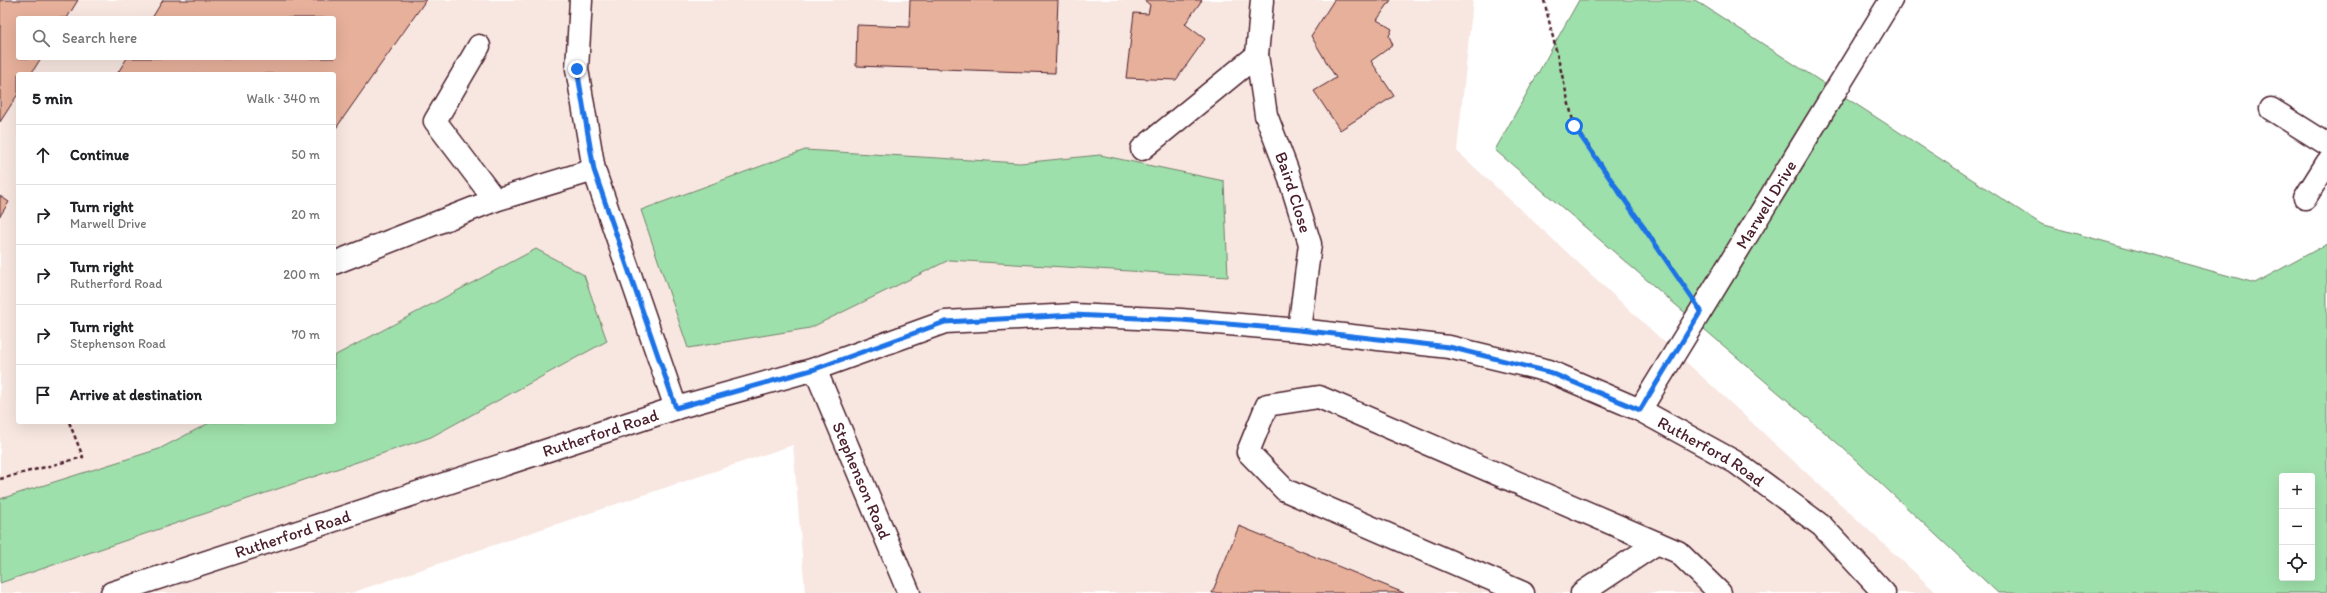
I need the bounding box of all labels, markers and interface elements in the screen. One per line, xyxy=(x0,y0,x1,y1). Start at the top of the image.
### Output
search box xyxy=(16,16,336,60)
icon: search xyxy=(30,27,52,49)
text: Search here xyxy=(62,29,137,47)
route end xyxy=(568,60,586,78)
text: 5 min xyxy=(32,88,72,108)
text: Walk · 340 m xyxy=(247,91,320,106)
route start xyxy=(1565,117,1583,135)
icon: ahead xyxy=(32,144,54,166)
text: Continue xyxy=(70,146,129,164)
text: 50 m xyxy=(291,147,320,162)
street label: Baird Close xyxy=(1271,149,1316,235)
street label: Marwell Drive xyxy=(1731,157,1800,252)
text: Turn right xyxy=(70,198,134,216)
icon: right xyxy=(32,204,54,226)
text: 20 m xyxy=(291,207,320,222)
text: Marwell Drive xyxy=(70,216,147,231)
text: Turn right xyxy=(70,258,134,276)
icon: right xyxy=(32,264,54,286)
text: 200 m xyxy=(283,267,320,282)
text: Rutherford Road xyxy=(70,276,162,291)
text: Turn right xyxy=(70,318,134,336)
icon: right xyxy=(32,324,54,346)
text: 70 m xyxy=(292,327,320,342)
text: Stephenson Road xyxy=(70,336,166,351)
icon: arrive xyxy=(32,384,54,406)
text: Arrive at destination xyxy=(70,386,202,404)
street label: Rutherford Road xyxy=(540,404,662,461)
street label: Rutherford Road xyxy=(1654,412,1769,491)
street label: Stephenson Road xyxy=(828,419,896,543)
map controls xyxy=(2279,473,2315,581)
button: + xyxy=(2279,473,2315,509)
street label: Rutherford Road xyxy=(232,505,354,562)
button: − xyxy=(2279,509,2315,545)
button: locate xyxy=(2279,545,2315,581)

